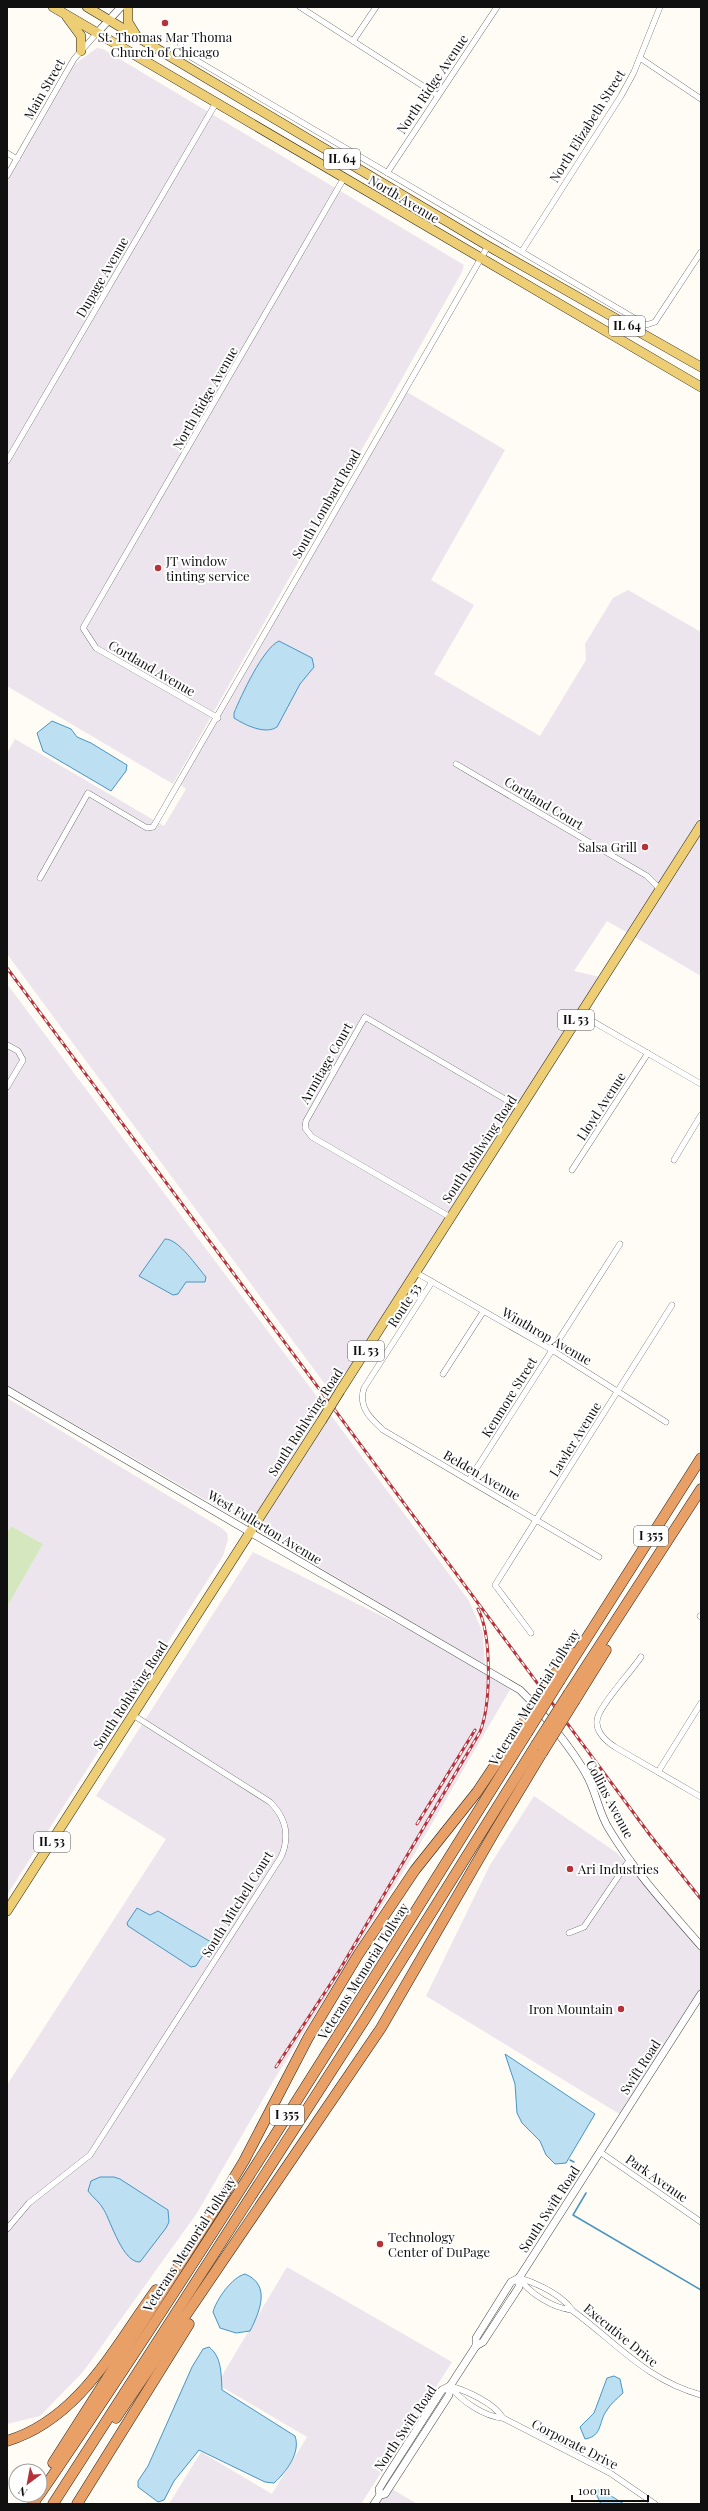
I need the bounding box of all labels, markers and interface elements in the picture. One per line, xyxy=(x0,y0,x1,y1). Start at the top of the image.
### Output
marker: St. Thomas Mar Thoma Church of Chicago xyxy=(160,18,170,28)
place label: St. Thomas Mar Thoma Church of Chicago xyxy=(98,28,233,60)
street label: North Ridge Avenue xyxy=(392,30,471,137)
street label: Main Street xyxy=(19,55,68,122)
street label: North Elizabeth Street xyxy=(545,66,628,185)
road number: IL 64 xyxy=(324,149,360,169)
street label: North Avenue xyxy=(366,171,443,227)
street label: Dupage Avenue xyxy=(72,233,132,320)
road number: IL 64 xyxy=(609,316,645,336)
street label: North Ridge Avenue xyxy=(168,343,241,452)
street label: South Lombard Road xyxy=(287,446,364,561)
place label: JT window tinting service xyxy=(165,552,250,584)
marker: JT window tinting service xyxy=(153,563,163,573)
street label: Cortland Avenue xyxy=(106,636,199,700)
street label: Cortland Court xyxy=(502,772,587,833)
place label: Salsa Grill xyxy=(578,838,637,855)
marker: Salsa Grill xyxy=(640,842,650,852)
road number: IL 53 xyxy=(558,1010,594,1030)
street label: Armitage Court xyxy=(295,1019,356,1107)
street label: Lloyd Avenue xyxy=(572,1068,629,1143)
street label: South Rohlwing Road xyxy=(437,1091,520,1206)
street label: Route 53 xyxy=(383,1280,424,1330)
street label: Winthrop Avenue xyxy=(498,1302,596,1368)
road number: IL 53 xyxy=(348,1341,384,1361)
street label: Kenmore Street xyxy=(477,1353,540,1440)
street label: South Rohlwing Road xyxy=(263,1364,346,1479)
street label: Lawler Avenue xyxy=(545,1398,605,1479)
street label: Belden Avenue xyxy=(441,1446,524,1504)
street label: West Fullerton Avenue xyxy=(204,1485,326,1568)
road number: I 355 xyxy=(634,1526,668,1546)
street label: Veterans Memorial Tollway xyxy=(484,1625,583,1769)
street label: South Rohlwing Road xyxy=(88,1637,171,1752)
street label: Collins Avenue xyxy=(583,1757,638,1841)
road number: IL 53 xyxy=(34,1832,70,1852)
street label: South Mitchell Court xyxy=(197,1847,276,1960)
place label: Ari Industries xyxy=(577,1860,659,1877)
marker: Ari Industries xyxy=(565,1864,575,1874)
street label: Veterans Memorial Tollway xyxy=(313,1899,412,2043)
place label: Iron Mountain xyxy=(529,2000,613,2017)
marker: Iron Mountain xyxy=(616,2004,626,2014)
street label: Swift Road xyxy=(615,2036,664,2098)
road number: I 355 xyxy=(270,2105,304,2125)
street label: Park Avenue xyxy=(623,2150,692,2206)
street label: South Swift Road xyxy=(514,2162,583,2255)
street label: Veterans Memorial Tollway xyxy=(138,2172,239,2315)
place label: Technology Center of DuPage xyxy=(388,2228,491,2260)
marker: Technology Center of DuPage xyxy=(375,2239,385,2249)
street label: Executive Drive xyxy=(581,2299,662,2370)
street label: North Swift Road xyxy=(370,2381,440,2474)
street label: Corporate Drive xyxy=(529,2414,622,2473)
north arrow xyxy=(8,2463,48,2503)
scale bar xyxy=(572,2477,648,2503)
text: 100 m xyxy=(578,2482,611,2498)
text: N xyxy=(15,2483,30,2500)

